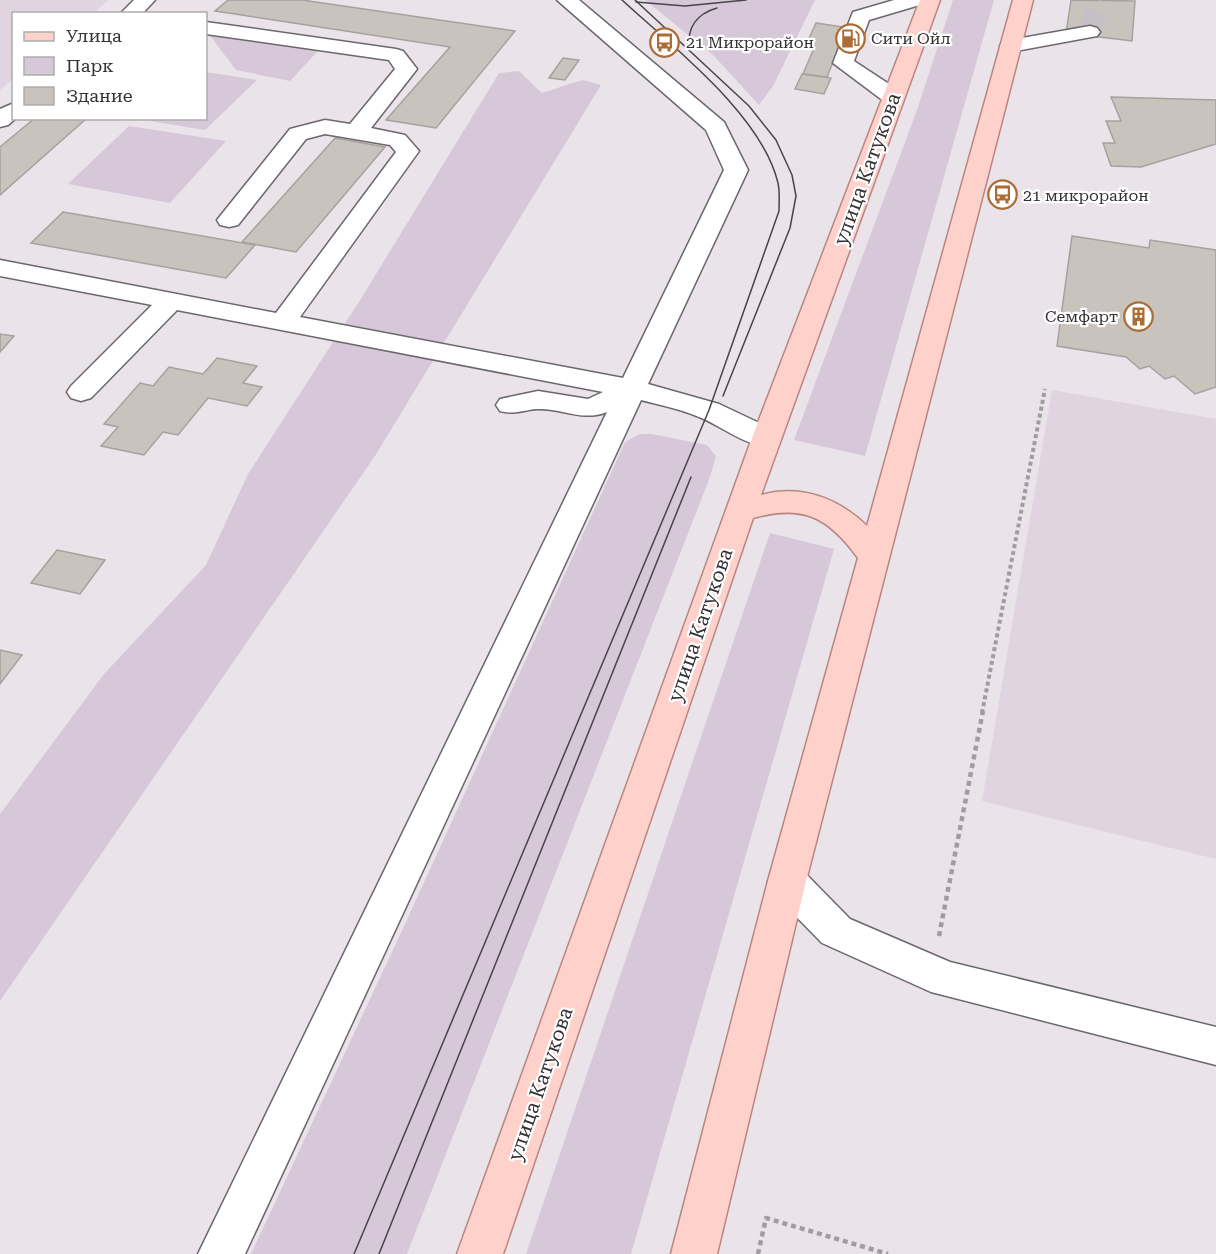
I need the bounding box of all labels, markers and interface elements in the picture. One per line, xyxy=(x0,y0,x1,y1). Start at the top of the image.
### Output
legend xyxy=(12,12,207,120)
fuel station icon: Сити Ойл xyxy=(834,22,866,54)
text: Улица xyxy=(66,25,122,46)
bus stop icon: 21 Микрорайон xyxy=(649,26,681,58)
place label: Сити Ойл xyxy=(871,29,951,48)
place label: 21 Микрорайон xyxy=(686,33,814,52)
text: Парк xyxy=(66,55,114,76)
text: Здание xyxy=(66,85,133,106)
street label: улица Катукова xyxy=(828,89,906,249)
bus stop icon: 21 микрорайон xyxy=(986,179,1018,211)
place label: 21 микрорайон xyxy=(1023,186,1149,205)
building icon: Семфарт xyxy=(1123,300,1155,332)
place label: Семфарт xyxy=(1045,307,1118,326)
street label: улица Катукова xyxy=(663,545,738,705)
street label: улица Катукова xyxy=(503,1004,578,1164)

